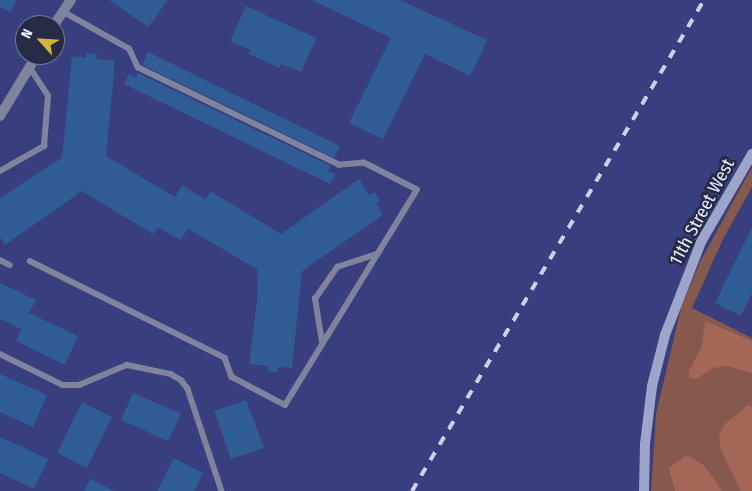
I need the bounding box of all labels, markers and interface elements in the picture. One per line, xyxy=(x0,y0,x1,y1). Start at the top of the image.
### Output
north arrow xyxy=(15,15,65,65)
text: N xyxy=(17,26,36,41)
street label: 11th Street West xyxy=(665,155,739,269)

